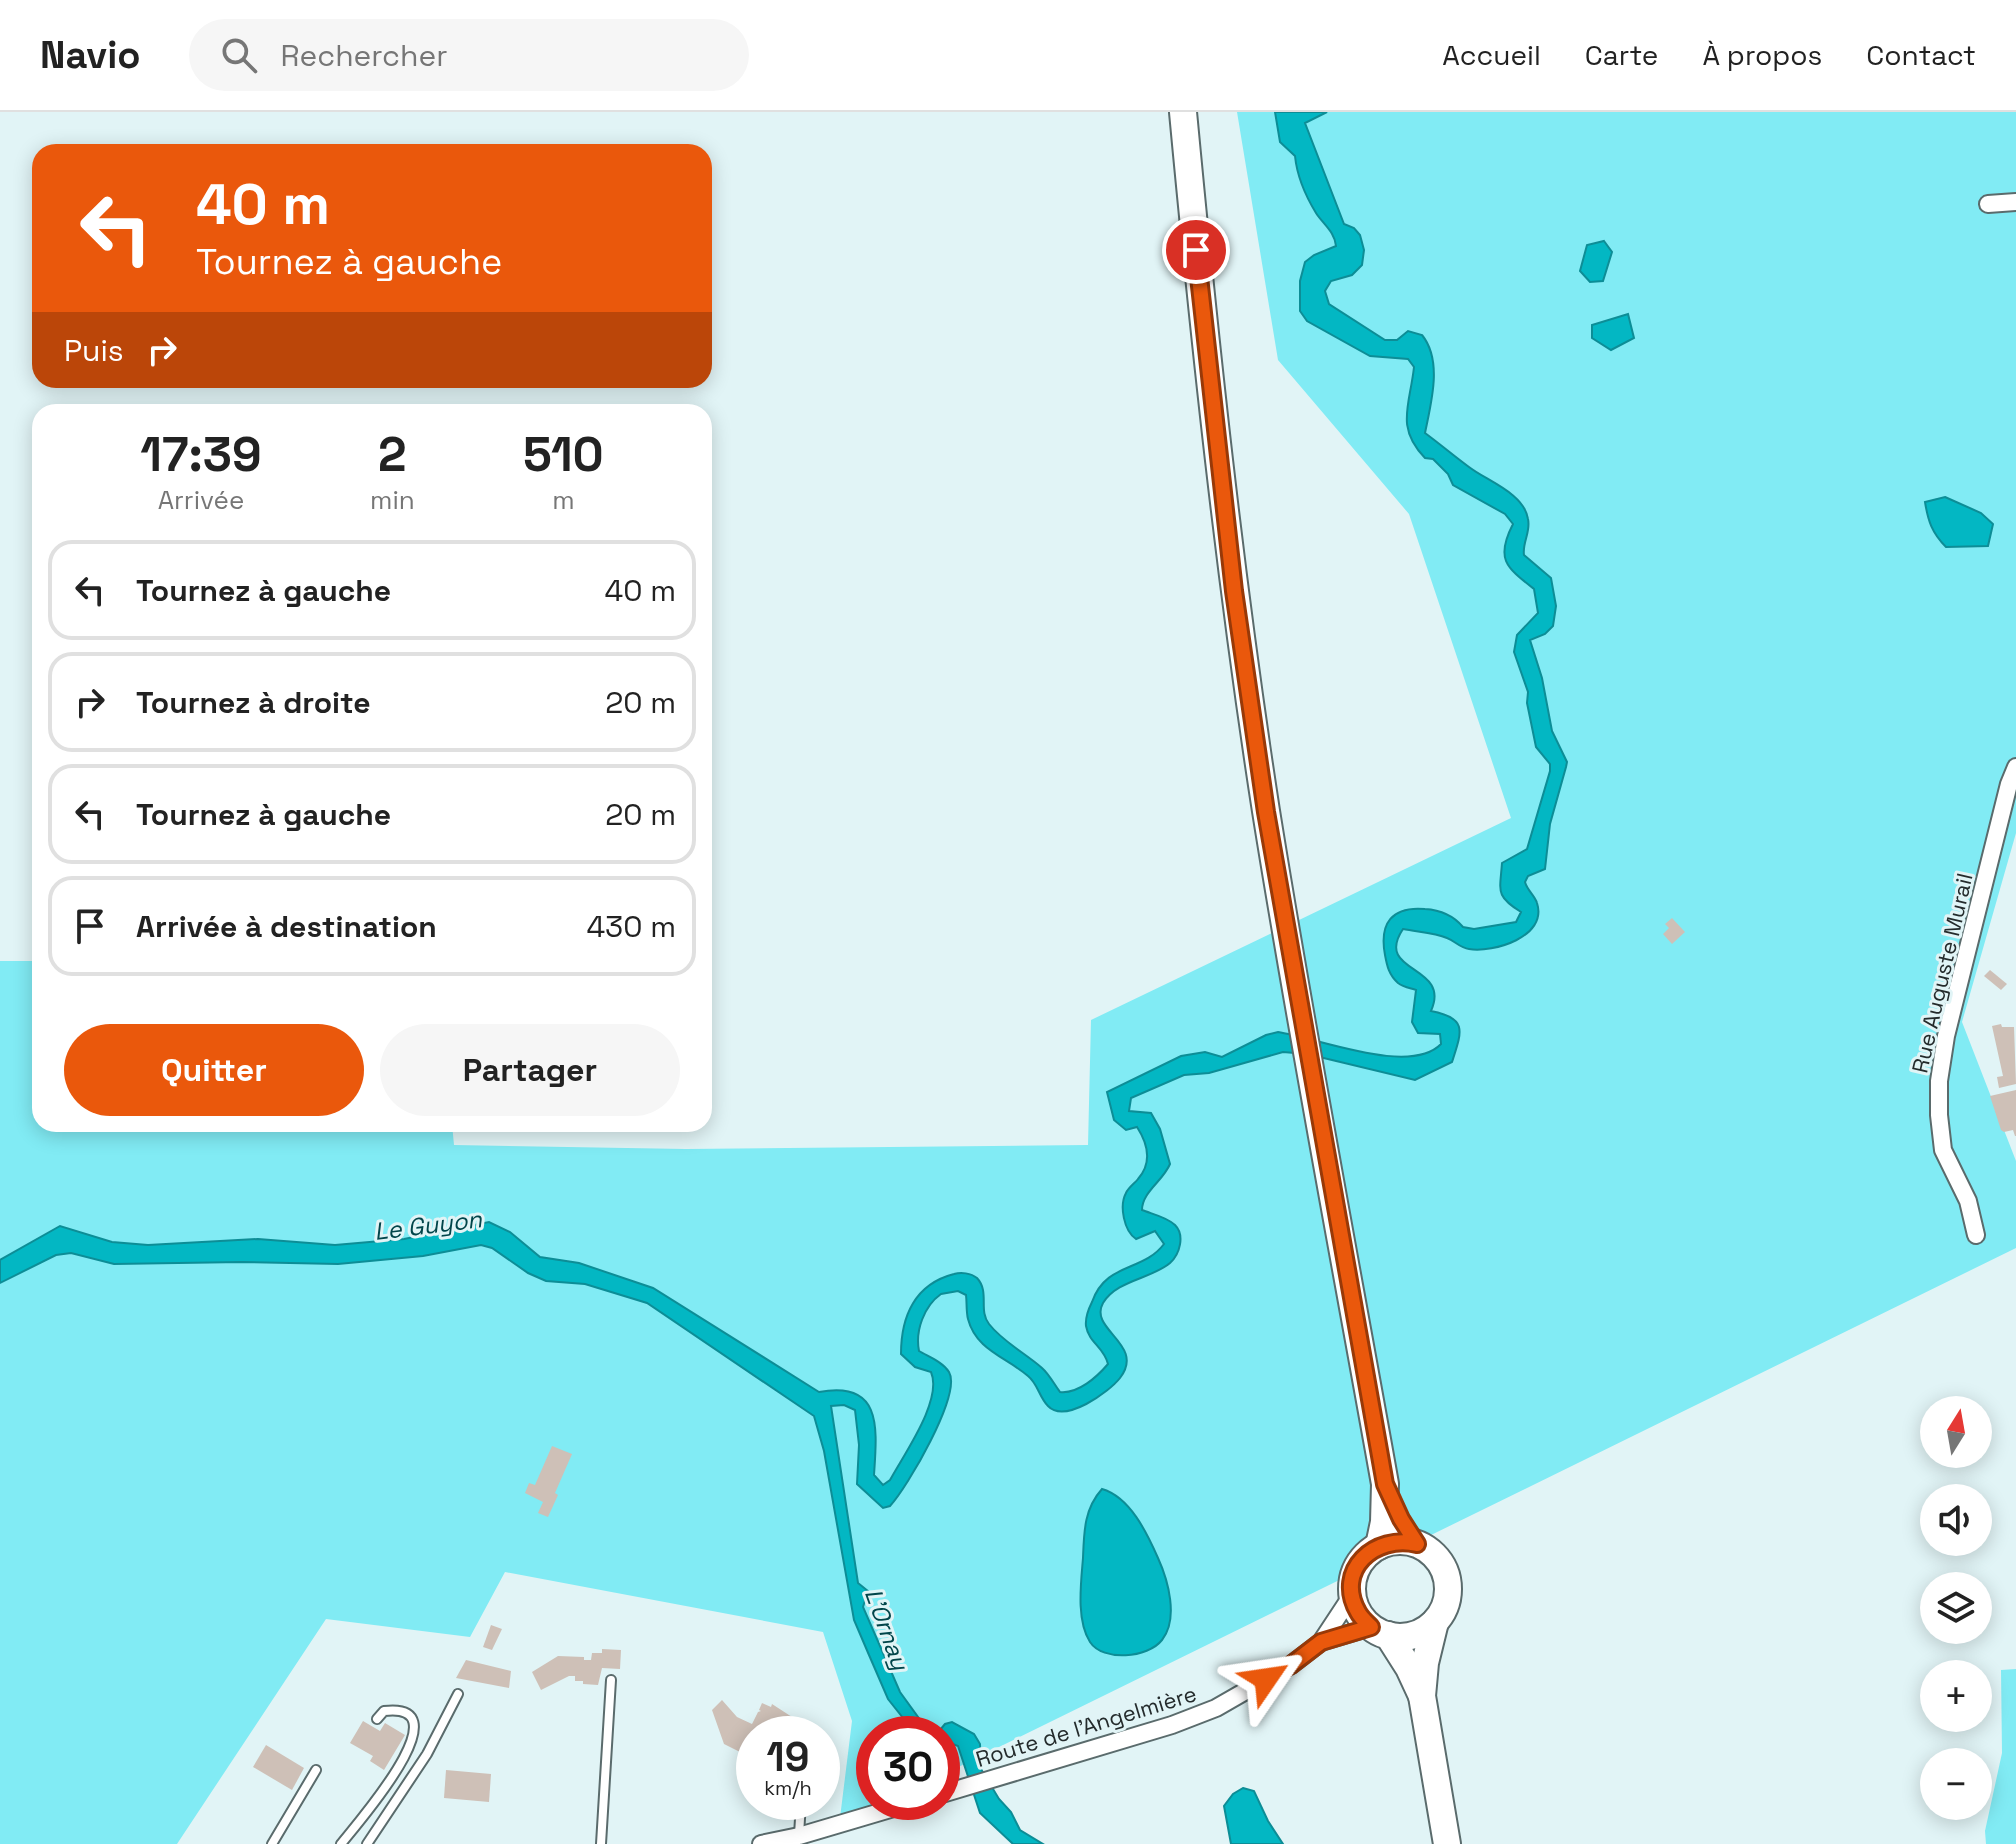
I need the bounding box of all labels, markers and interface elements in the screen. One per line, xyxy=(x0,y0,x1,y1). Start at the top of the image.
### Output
search box xyxy=(189,19,749,91)
text: Navio xyxy=(40,31,141,79)
icon: search xyxy=(217,33,261,77)
text: Rechercher xyxy=(281,36,448,75)
text: Accueil xyxy=(1442,37,1541,73)
text: Carte xyxy=(1585,37,1658,73)
text: À propos xyxy=(1702,37,1822,73)
text: Contact xyxy=(1866,37,1976,73)
text: 40 m xyxy=(196,169,330,240)
icon: left xyxy=(64,176,168,280)
pin xyxy=(1162,216,1230,284)
icon: arrive xyxy=(1174,228,1218,272)
text: Tournez à gauche xyxy=(196,239,502,285)
icon: right xyxy=(140,328,184,372)
text: Puis xyxy=(64,331,124,370)
text: 17:39 xyxy=(140,424,262,485)
text: 2 xyxy=(378,424,407,485)
text: 510 xyxy=(523,424,604,485)
text: Arrivée xyxy=(158,483,244,517)
text: min xyxy=(370,483,415,517)
text: m xyxy=(552,483,575,517)
icon: left xyxy=(68,568,112,612)
text: Tournez à gauche xyxy=(136,571,391,610)
text: 40 m xyxy=(605,571,676,610)
icon: right xyxy=(68,680,112,724)
text: Tournez à droite xyxy=(136,683,370,722)
text: 20 m xyxy=(605,683,676,722)
icon: left xyxy=(68,792,112,836)
text: Tournez à gauche xyxy=(136,795,391,834)
text: 20 m xyxy=(605,795,676,834)
street label: Rue Auguste Murail xyxy=(1905,870,1979,1076)
icon: arrive xyxy=(68,904,112,948)
text: Arrivée à destination xyxy=(136,907,437,946)
text: 430 m xyxy=(586,907,676,946)
button: Quitter xyxy=(64,1024,364,1116)
button: Partager xyxy=(380,1024,680,1116)
water label: Le Guyon xyxy=(372,1203,485,1247)
north arrow xyxy=(1920,1396,1992,1468)
map controls xyxy=(1920,1396,1992,1820)
button: sound xyxy=(1920,1484,1992,1556)
button: layers xyxy=(1920,1572,1992,1644)
water label: L'Ornay xyxy=(858,1584,916,1675)
position arrow xyxy=(1224,1637,1308,1721)
button: + xyxy=(1920,1660,1992,1732)
street label: Route de l'Angelmière xyxy=(972,1679,1200,1773)
speed limit sign: 30 xyxy=(856,1716,960,1820)
text: 19 xyxy=(767,1732,809,1783)
button: − xyxy=(1920,1748,1992,1820)
text: km/h xyxy=(764,1775,812,1801)

